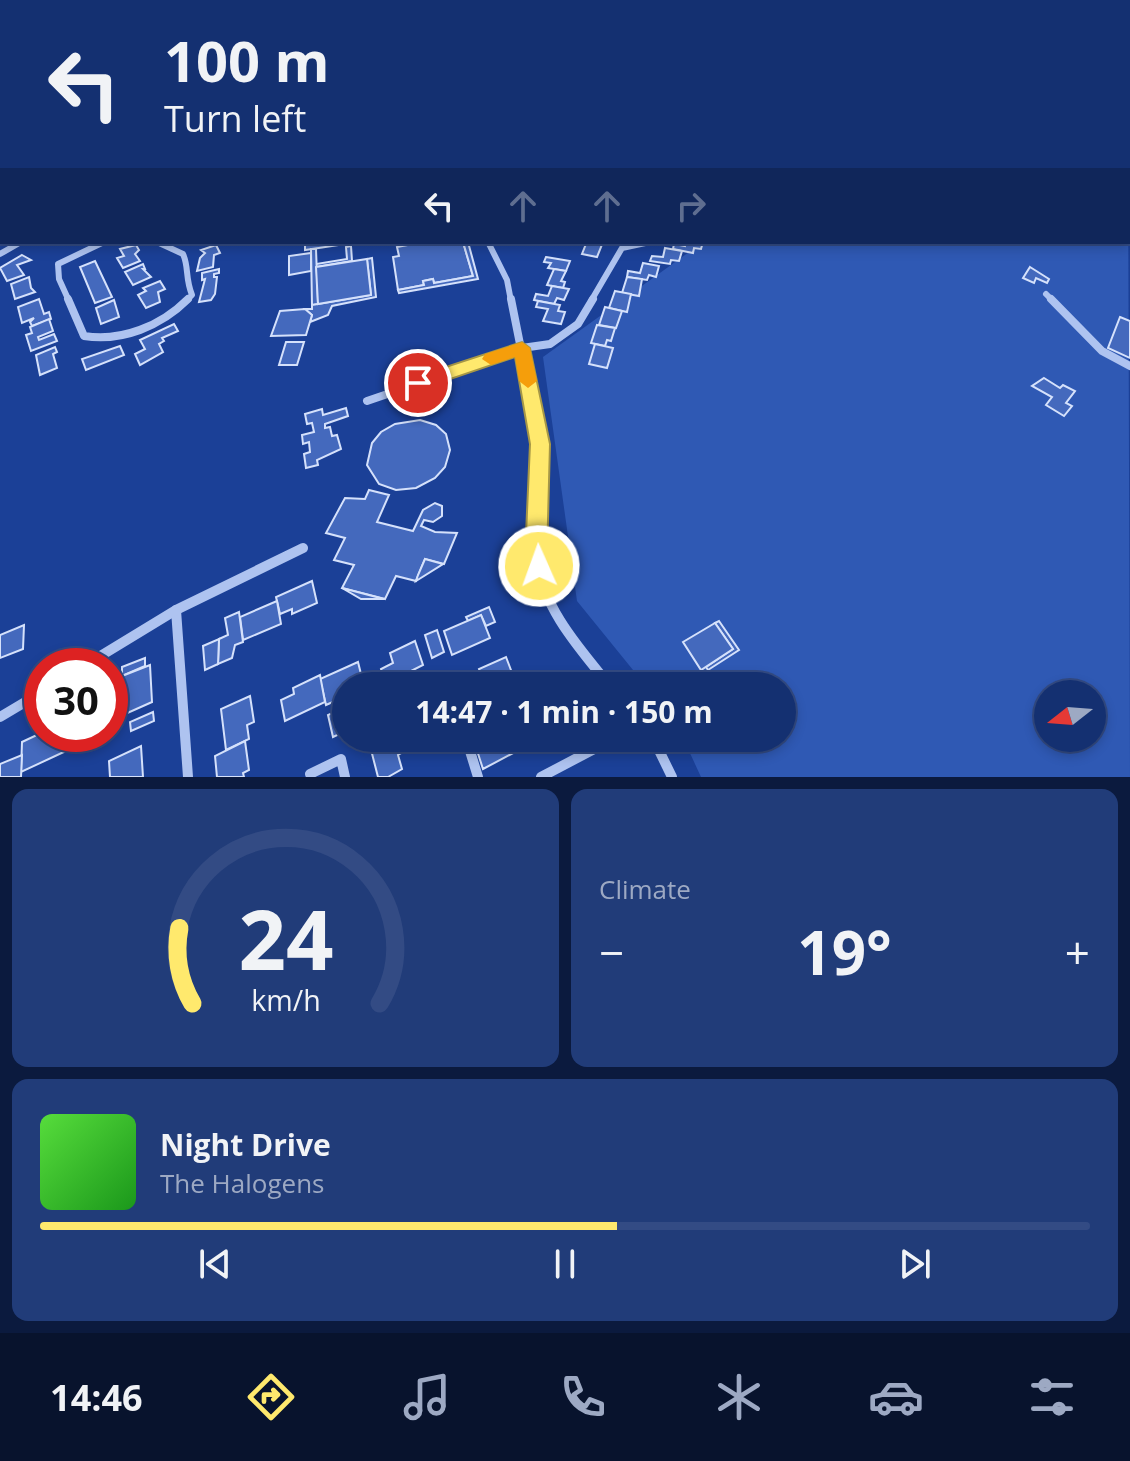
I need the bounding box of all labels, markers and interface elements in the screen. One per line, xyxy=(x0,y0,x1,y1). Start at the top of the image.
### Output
text: 100 m xyxy=(164,22,330,98)
icon: left xyxy=(32,32,136,136)
text: Turn left xyxy=(164,94,306,143)
icon: left xyxy=(417,184,461,228)
icon: ahead xyxy=(501,184,545,228)
icon: ahead xyxy=(585,184,629,228)
icon: right xyxy=(669,184,713,228)
pin xyxy=(384,349,452,417)
icon: arrive xyxy=(396,361,440,405)
position arrow xyxy=(497,524,581,608)
speed limit sign: 30 xyxy=(24,648,128,752)
north arrow xyxy=(1034,680,1106,752)
map controls xyxy=(1034,680,1106,752)
text: 14:47 · 1 min · 150 m xyxy=(415,691,713,732)
text: Climate xyxy=(599,871,691,907)
text: 24 xyxy=(238,881,333,994)
text: 19° xyxy=(797,911,892,993)
text: − xyxy=(599,922,624,982)
text: + xyxy=(1065,922,1090,982)
text: km/h xyxy=(251,980,320,1019)
text: Night Drive xyxy=(160,1124,331,1165)
text: The Halogens xyxy=(160,1165,325,1201)
icon: previous xyxy=(193,1242,237,1286)
icon: pause xyxy=(543,1242,587,1286)
icon: next xyxy=(893,1242,937,1286)
icon: directions xyxy=(243,1369,299,1425)
icon: music xyxy=(399,1369,455,1425)
icon: phone xyxy=(555,1369,611,1425)
icon: climate xyxy=(711,1369,767,1425)
icon: car xyxy=(868,1369,924,1425)
icon: filters xyxy=(1024,1369,1080,1425)
text: 14:46 xyxy=(50,1373,143,1422)

